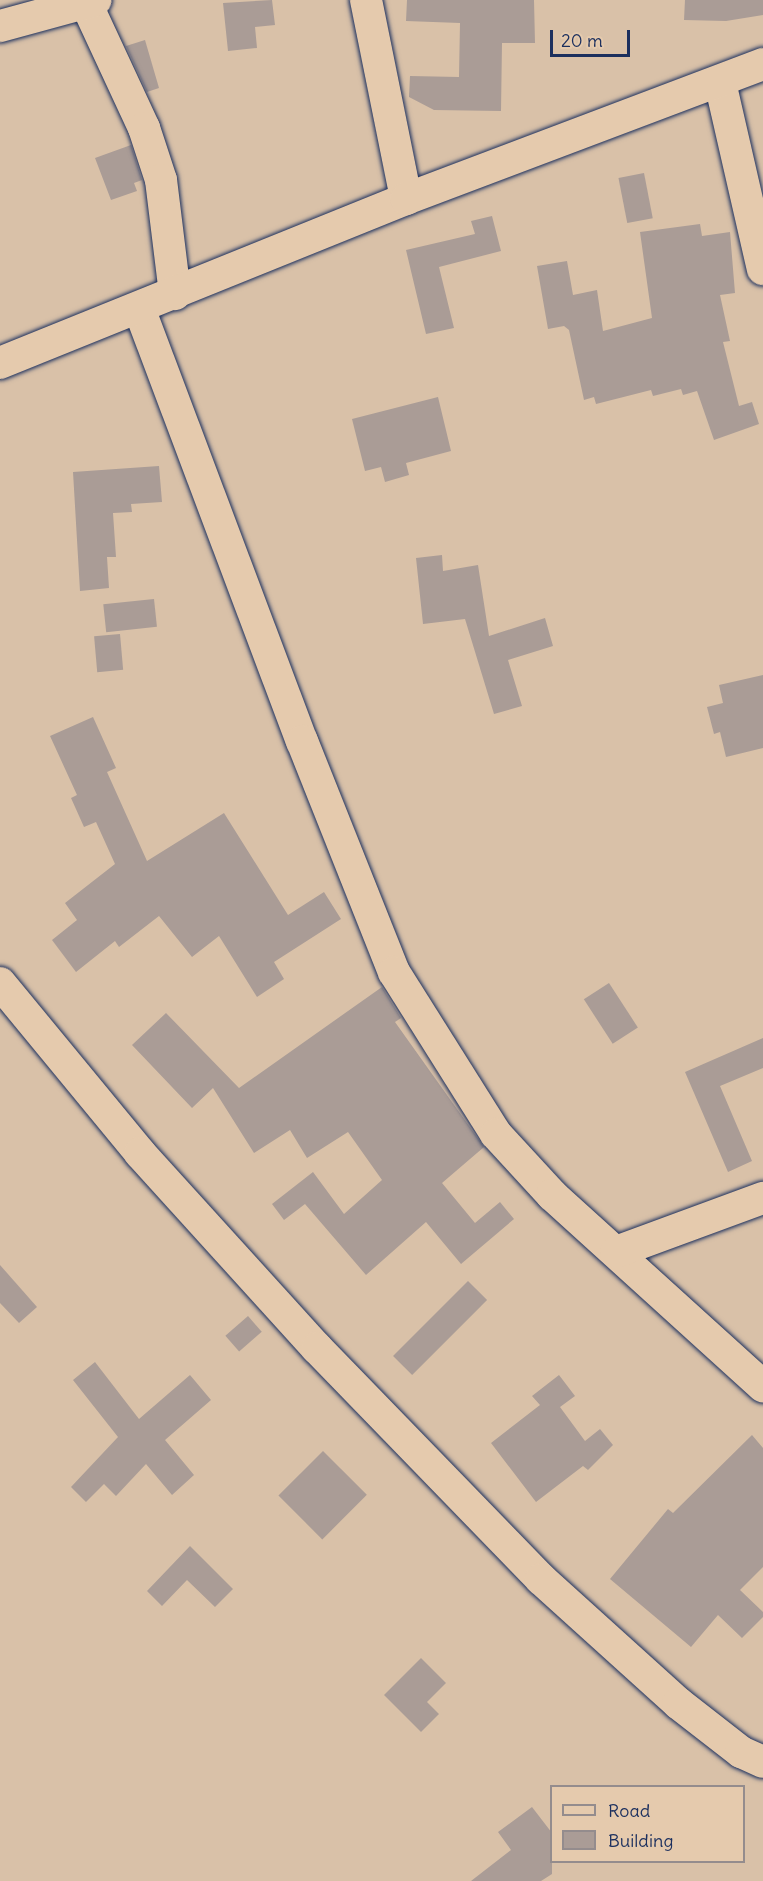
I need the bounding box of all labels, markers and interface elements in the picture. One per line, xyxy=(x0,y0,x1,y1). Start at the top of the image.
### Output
scale bar xyxy=(553,18,632,56)
text: 20 m xyxy=(561,29,603,52)
legend xyxy=(550,1785,745,1863)
text: Road xyxy=(608,1799,650,1822)
text: Building xyxy=(608,1829,673,1852)

